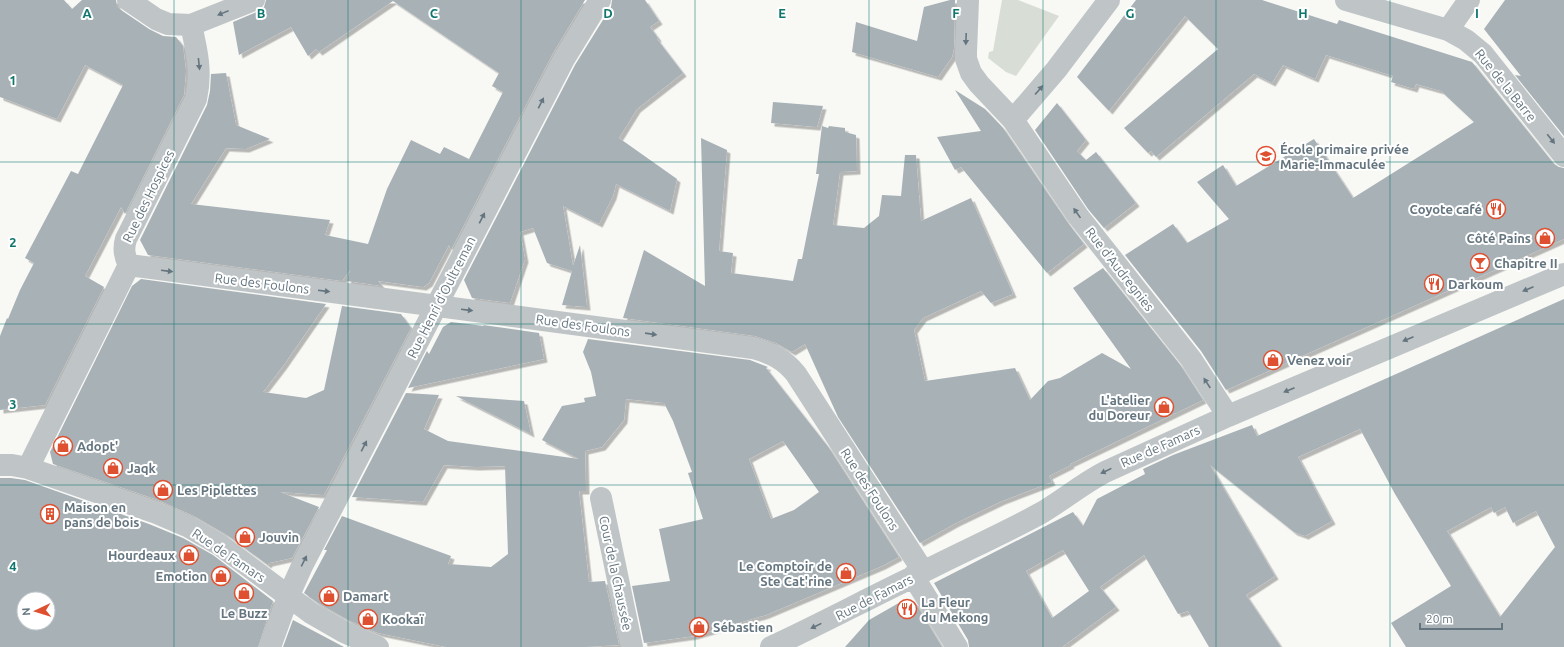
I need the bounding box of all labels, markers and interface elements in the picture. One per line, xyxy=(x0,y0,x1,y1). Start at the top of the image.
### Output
text: A xyxy=(82,6,92,20)
text: B xyxy=(257,6,266,20)
text: C xyxy=(430,6,439,20)
text: D xyxy=(603,6,613,20)
text: E xyxy=(778,6,786,20)
text: F xyxy=(952,6,960,20)
text: G xyxy=(1126,6,1135,20)
text: H xyxy=(1298,6,1308,20)
text: I xyxy=(1475,6,1479,20)
one-way arrow xyxy=(216,10,228,16)
one-way arrow xyxy=(963,33,970,45)
street label: Rue de la Barre xyxy=(1473,46,1539,124)
one-way arrow xyxy=(195,58,202,70)
text: 1 xyxy=(9,73,17,87)
one-way arrow xyxy=(1034,85,1044,95)
one-way arrow xyxy=(538,97,545,108)
one-way arrow xyxy=(1546,134,1555,145)
place label: École primaire privée Marie-Immaculée xyxy=(1280,141,1409,171)
school or university icon: École primaire privée Marie-Immaculée xyxy=(1255,145,1277,167)
street label: Rue des Hospices xyxy=(120,147,177,244)
restaurant icon: Coyote café xyxy=(1485,198,1507,220)
place label: Coyote café xyxy=(1410,202,1482,216)
one-way arrow xyxy=(1073,208,1081,219)
one-way arrow xyxy=(479,212,485,224)
street label: Rue d'Audregnies xyxy=(1083,224,1157,314)
shop icon: Côté Pains xyxy=(1534,227,1556,249)
place label: Côté Pains xyxy=(1467,231,1531,245)
street label: Rue Henri d'Oultreman xyxy=(404,234,478,360)
text: 2 xyxy=(9,235,17,249)
bar icon: Chapitre II xyxy=(1469,252,1491,274)
place label: Chapitre II xyxy=(1494,256,1558,270)
one-way arrow xyxy=(161,267,173,274)
street label: Rue des Foulons xyxy=(214,270,310,296)
restaurant icon: Darkoum xyxy=(1423,273,1445,295)
place label: Darkoum xyxy=(1448,277,1503,291)
one-way arrow xyxy=(1522,286,1534,292)
one-way arrow xyxy=(318,288,330,294)
one-way arrow xyxy=(461,307,473,313)
street label: Rue des Foulons xyxy=(535,311,631,339)
one-way arrow xyxy=(645,331,657,337)
one-way arrow xyxy=(1402,337,1414,343)
shop icon: Venez voir xyxy=(1262,349,1284,371)
place label: Venez voir xyxy=(1287,353,1352,367)
one-way arrow xyxy=(1204,377,1211,389)
one-way arrow xyxy=(1283,387,1294,393)
place label: L'atelier du Doreur xyxy=(1089,393,1151,422)
shop icon: L'atelier du Doreur xyxy=(1153,396,1175,418)
text: 3 xyxy=(9,397,17,411)
street label: Rue de Famars xyxy=(1118,422,1202,470)
shop icon: Adopt' xyxy=(52,435,74,457)
place label: Adopt' xyxy=(77,439,118,453)
one-way arrow xyxy=(361,440,367,451)
street label: Rue des Foulons xyxy=(838,445,902,533)
shop icon: Jaqk xyxy=(102,457,124,479)
place label: Jaqk xyxy=(127,461,157,475)
one-way arrow xyxy=(1100,468,1112,474)
shop icon: Les Piplettes xyxy=(152,479,174,501)
place label: Les Piplettes xyxy=(177,483,257,497)
place label: Maison en pans de bois xyxy=(64,500,139,529)
building icon: Maison en pans de bois xyxy=(39,503,61,525)
street label: Cour de la Chaussée xyxy=(597,514,635,632)
street label: Rue de Famars xyxy=(190,525,268,585)
shop icon: Jouvin xyxy=(234,526,256,548)
place label: Jouvin xyxy=(259,530,299,544)
shop icon: Hourdeaux xyxy=(178,544,200,566)
place label: Hourdeaux xyxy=(108,548,175,562)
one-way arrow xyxy=(301,555,307,567)
text: 4 xyxy=(9,559,17,573)
place label: Le Comptoir de Ste Cat'rine xyxy=(739,559,832,588)
shop icon: Le Comptoir de Ste Cat'rine xyxy=(835,562,857,584)
shop icon: Emotion xyxy=(210,565,232,587)
place label: Emotion xyxy=(156,569,207,583)
street label: Rue de Famars xyxy=(833,571,915,623)
shop icon: Le Buzz xyxy=(233,582,255,604)
shop icon: Damart xyxy=(318,585,340,607)
place label: Damart xyxy=(343,589,389,603)
north arrow xyxy=(16,591,56,631)
place label: La Fleur du Mekong xyxy=(921,595,989,624)
restaurant icon: La Fleur du Mekong xyxy=(896,598,918,620)
scale bar xyxy=(1420,605,1502,631)
place label: Le Buzz xyxy=(221,606,267,620)
text: N xyxy=(20,607,32,616)
shop icon: Kookaï xyxy=(357,608,379,630)
place label: Kookaï xyxy=(382,612,425,626)
text: 20 m xyxy=(1426,612,1453,625)
shop icon: Sébastien xyxy=(688,616,710,638)
place label: Sébastien xyxy=(713,620,773,634)
one-way arrow xyxy=(811,623,822,629)

